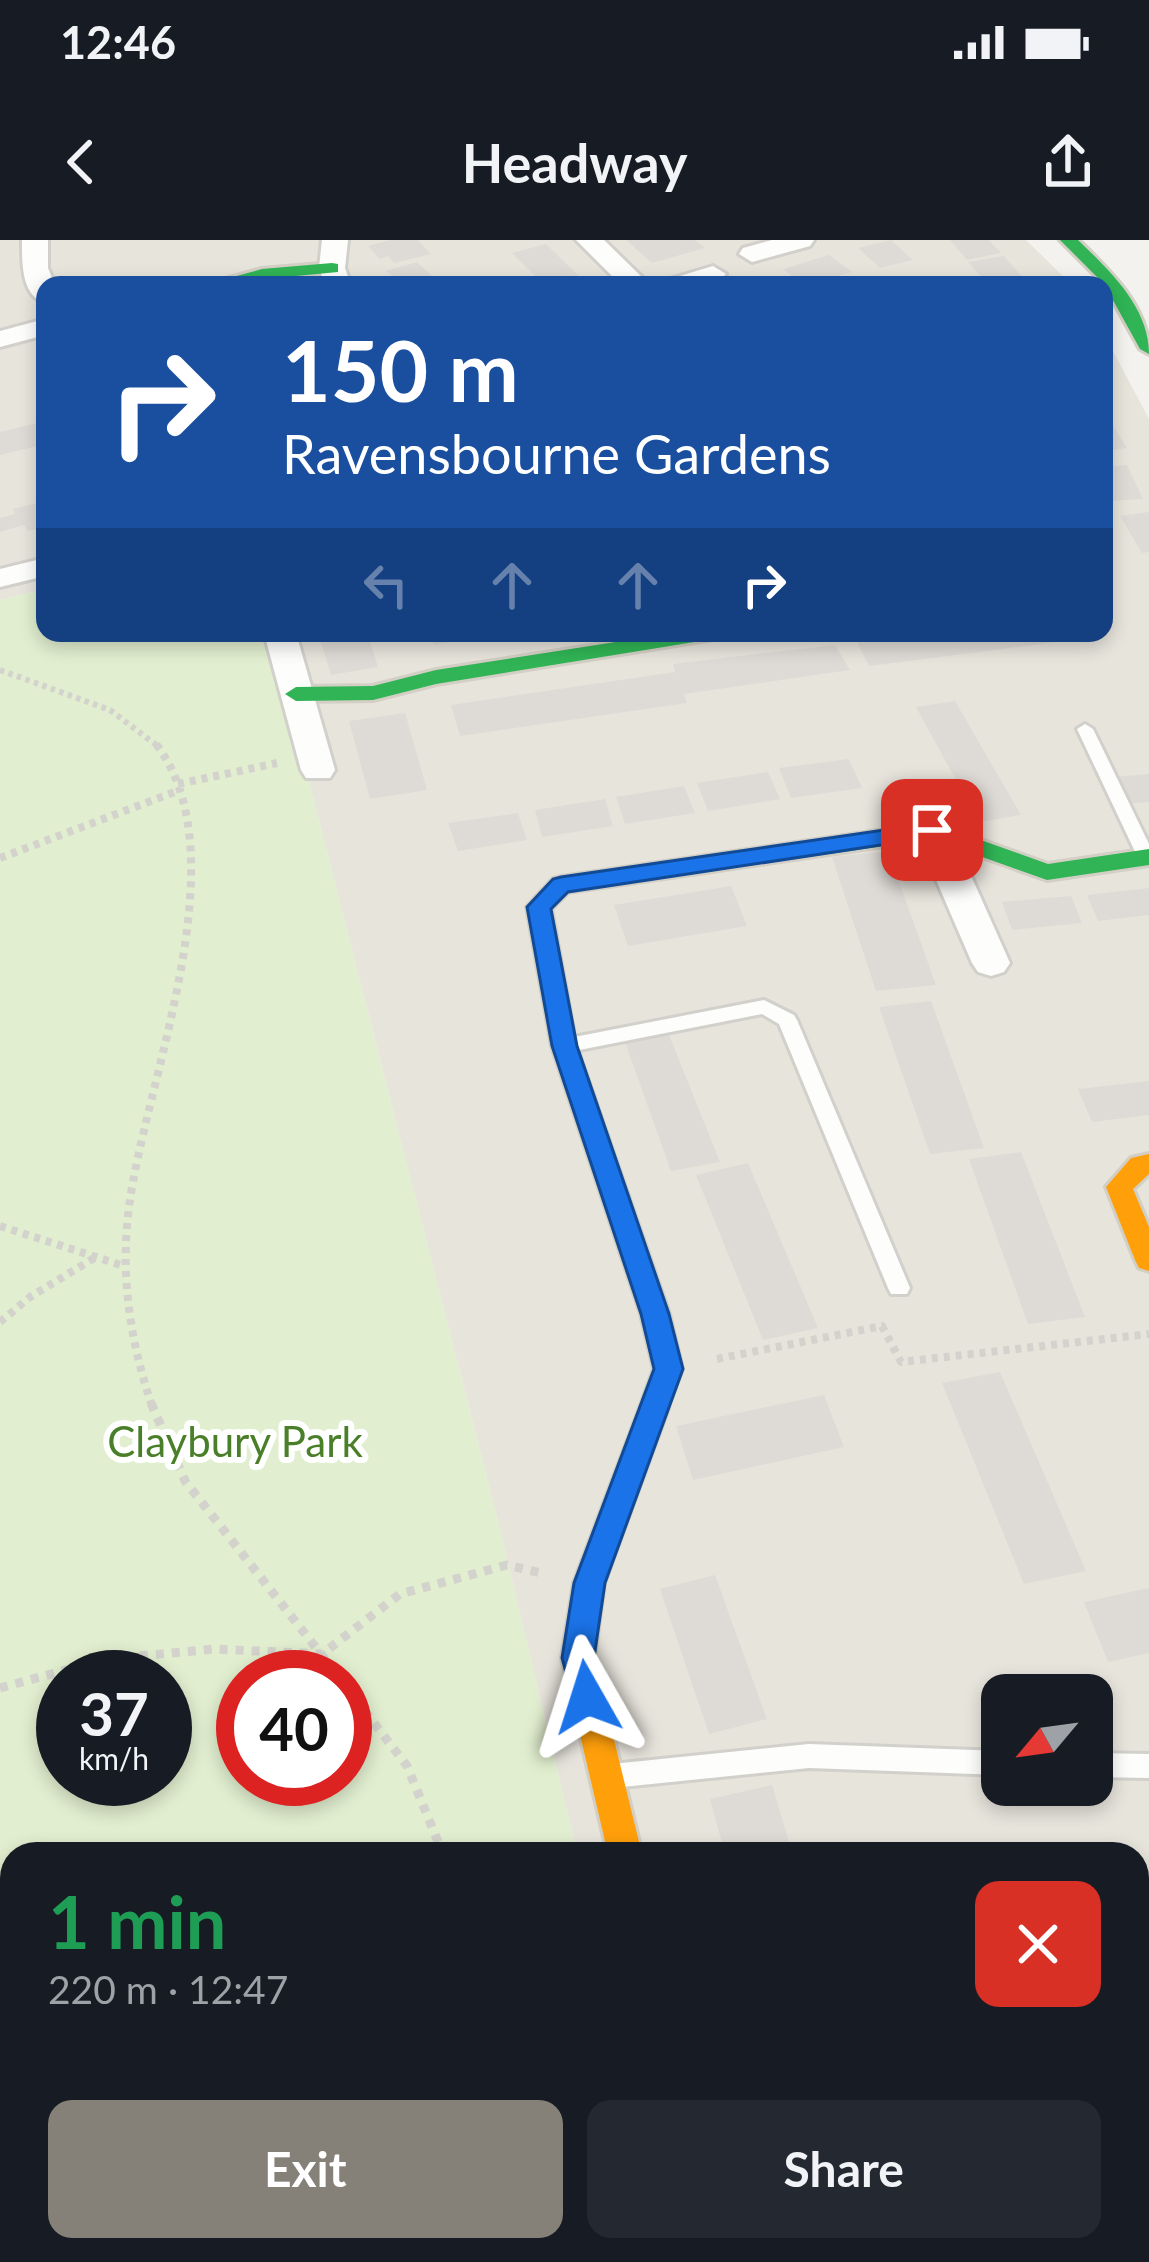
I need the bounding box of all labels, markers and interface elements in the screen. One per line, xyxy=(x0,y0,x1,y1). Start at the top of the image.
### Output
text: 12:46 xyxy=(60,15,176,69)
icon: back xyxy=(48,129,114,195)
icon: share xyxy=(1035,129,1101,195)
text: Headway xyxy=(462,130,687,195)
text: 150 m xyxy=(282,319,519,420)
icon: right xyxy=(84,324,240,480)
text: Ravensbourne Gardens xyxy=(282,421,831,486)
icon: left xyxy=(353,552,419,618)
icon: ahead xyxy=(479,552,545,618)
icon: ahead xyxy=(605,552,671,618)
icon: right xyxy=(731,552,797,618)
pin xyxy=(881,779,983,881)
icon: arrive xyxy=(899,797,965,863)
park label: Claybury Park xyxy=(107,1416,363,1466)
position arrow xyxy=(524,1634,650,1760)
speed limit sign: 40 xyxy=(216,1650,372,1806)
north arrow xyxy=(981,1674,1113,1806)
map controls xyxy=(981,1674,1113,1806)
text: 37 xyxy=(79,1677,149,1749)
text: km/h xyxy=(79,1740,149,1776)
text: 1 min xyxy=(48,1878,226,1964)
button: close xyxy=(975,1881,1101,2007)
text: 220 m · 12:47 xyxy=(48,1966,288,2012)
button: Exit xyxy=(48,2100,563,2238)
button: Share xyxy=(587,2100,1101,2238)

